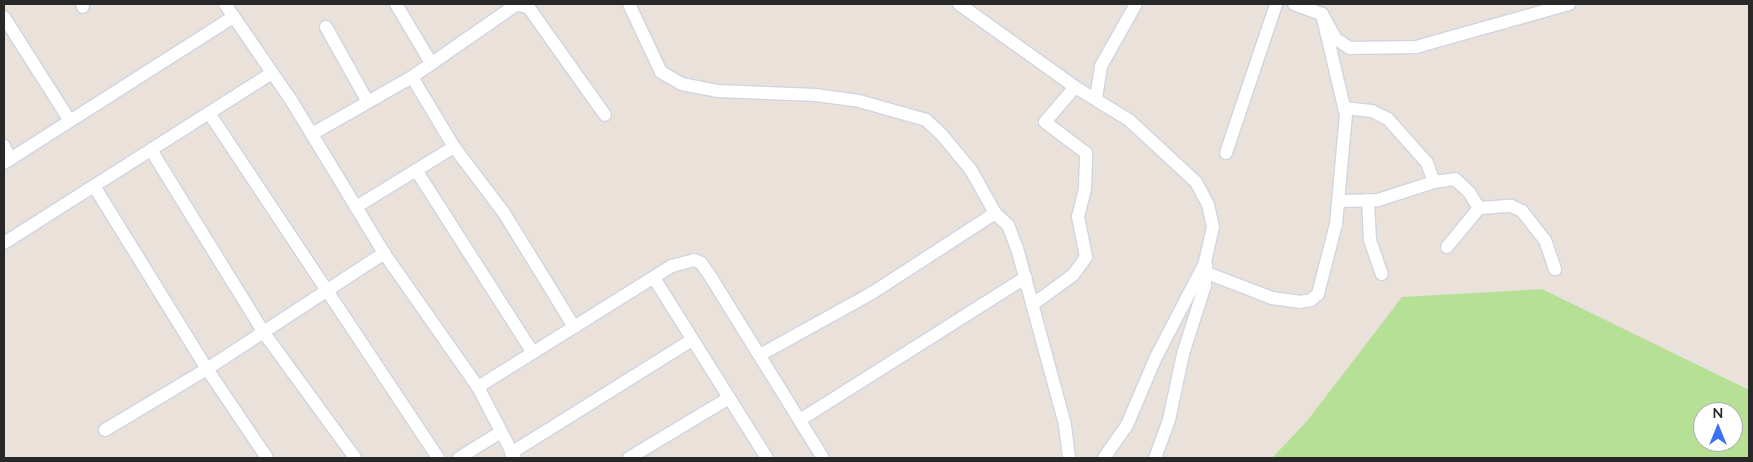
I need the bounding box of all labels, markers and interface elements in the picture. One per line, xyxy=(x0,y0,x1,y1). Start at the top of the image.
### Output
north arrow xyxy=(1693,402,1743,452)
text: N xyxy=(1713,404,1723,421)

